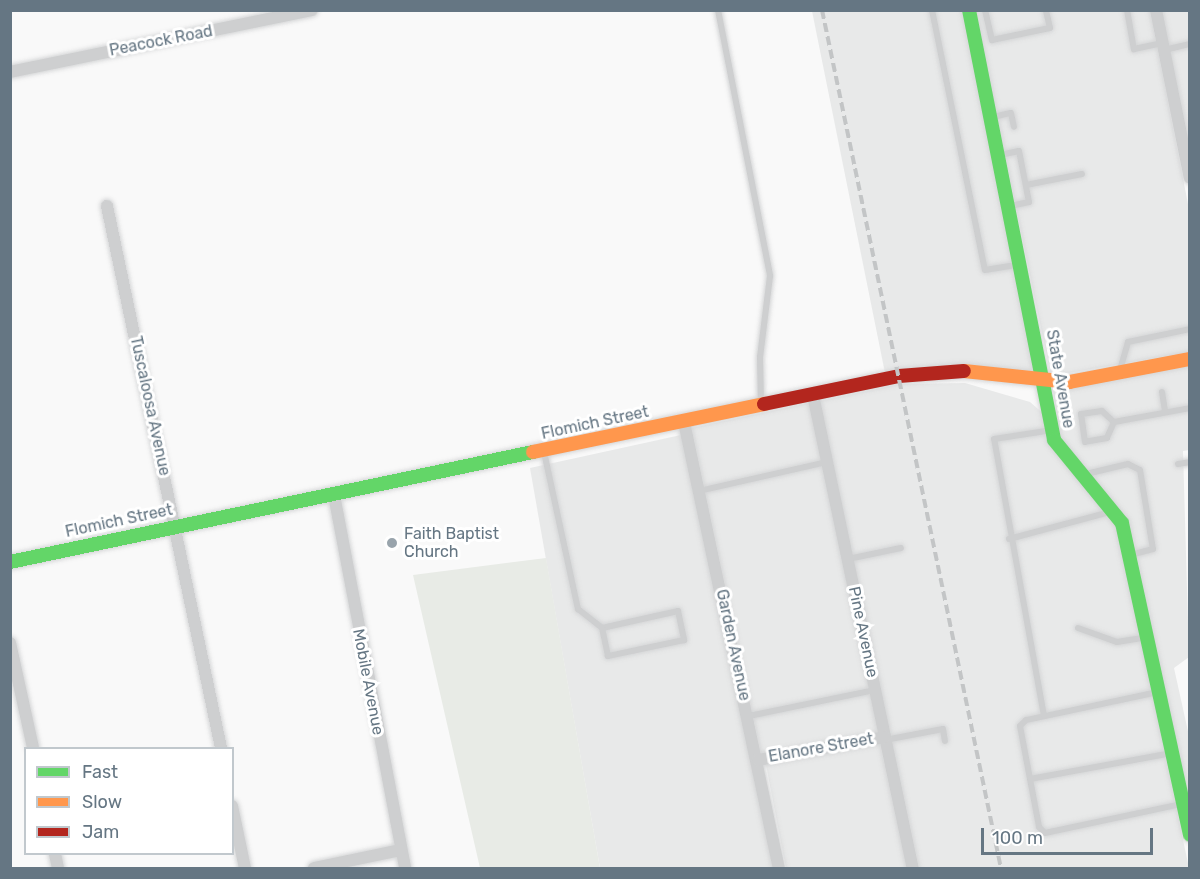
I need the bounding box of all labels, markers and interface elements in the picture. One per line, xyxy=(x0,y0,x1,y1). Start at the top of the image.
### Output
street label: Peacock Road xyxy=(108,22,214,60)
street label: State Avenue xyxy=(1042,328,1078,430)
street label: Tuscaloosa Avenue xyxy=(126,334,174,478)
street label: Flomich Street xyxy=(540,402,650,444)
street label: Flomich Street xyxy=(64,500,174,542)
place label: Faith Baptist Church xyxy=(404,524,499,562)
marker: Faith Baptist Church xyxy=(385,536,399,550)
street label: Pine Avenue xyxy=(844,585,882,679)
street label: Garden Avenue xyxy=(712,587,754,703)
street label: Mobile Avenue xyxy=(348,627,388,737)
street label: Elanore Street xyxy=(767,729,875,767)
legend xyxy=(24,747,234,855)
text: Fast xyxy=(82,761,118,783)
text: Slow xyxy=(82,791,122,813)
scale bar xyxy=(984,816,1156,854)
text: Jam xyxy=(82,821,119,843)
text: 100 m xyxy=(992,827,1043,849)

